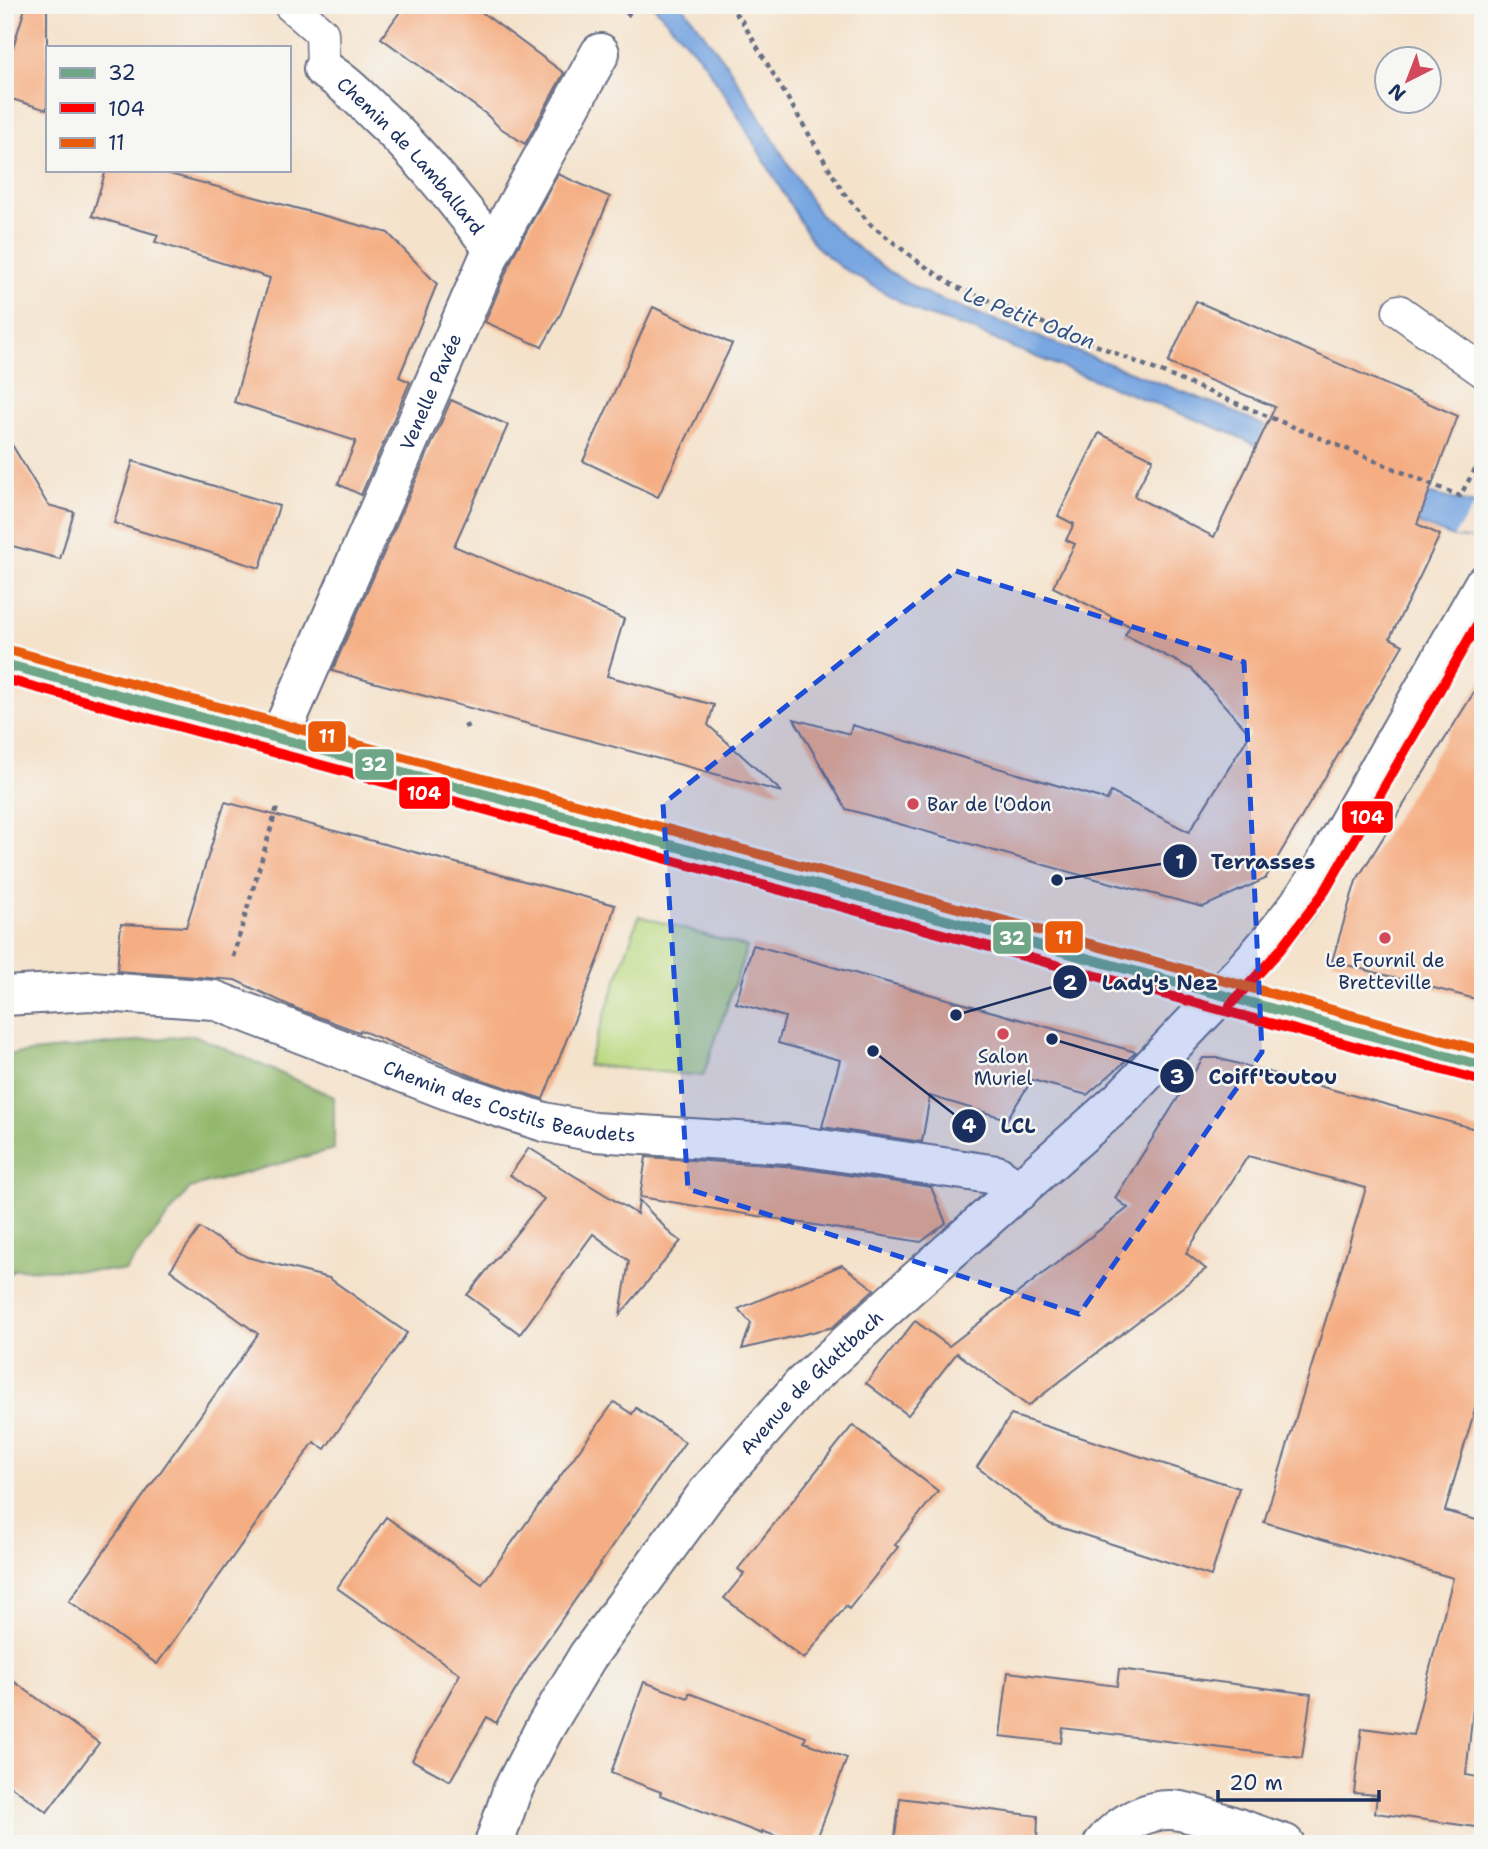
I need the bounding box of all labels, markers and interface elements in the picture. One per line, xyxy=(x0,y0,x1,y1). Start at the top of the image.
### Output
legend xyxy=(46,46,290,172)
north arrow xyxy=(1372,46,1442,116)
text: 32 xyxy=(108,59,136,87)
street label: Chemin de Lamballard xyxy=(332,71,490,240)
text: N xyxy=(1383,78,1411,107)
text: 104 xyxy=(108,95,145,123)
text: 11 xyxy=(108,129,125,157)
water label: Le Petit Odon xyxy=(959,280,1099,356)
street label: Venelle Pavée xyxy=(394,329,467,454)
line badge: 11 xyxy=(307,720,347,753)
text: 11 xyxy=(319,724,335,749)
line badge: 32 xyxy=(354,748,395,781)
text: 32 xyxy=(361,752,387,777)
line badge: 104 xyxy=(398,776,451,810)
text: 104 xyxy=(407,781,442,806)
place label: Bar de l'Odon xyxy=(927,792,1051,817)
marker: Bar de l'Odon xyxy=(905,796,921,812)
line badge: 104 xyxy=(1341,800,1394,834)
text: 104 xyxy=(1350,805,1385,830)
callout: Terrasses xyxy=(1162,840,1330,882)
text: 1 xyxy=(1175,848,1185,876)
text: Terrasses xyxy=(1211,848,1315,876)
line badge: 11 xyxy=(1044,920,1084,954)
line badge: 32 xyxy=(992,921,1032,955)
text: 11 xyxy=(1056,925,1072,950)
text: 32 xyxy=(999,926,1025,951)
marker: Le Fournil de Bretteville xyxy=(1377,930,1393,946)
place label: Le Fournil de Bretteville xyxy=(1325,948,1445,995)
callout: Lady's Nez xyxy=(1053,961,1232,1003)
text: 2 xyxy=(1063,969,1078,997)
text: Lady's Nez xyxy=(1102,969,1218,997)
marker: Salon Muriel xyxy=(995,1026,1011,1042)
place label: Salon Muriel xyxy=(974,1044,1033,1091)
street label: Chemin des Costils Beaudets xyxy=(380,1054,636,1147)
callout: Coiff'toutou xyxy=(1160,1055,1352,1097)
text: 3 xyxy=(1170,1063,1184,1091)
text: Coiff'toutou xyxy=(1209,1063,1337,1091)
callout: LCL xyxy=(951,1105,1049,1147)
text: 4 xyxy=(962,1112,977,1140)
text: LCL xyxy=(1000,1112,1036,1140)
street label: Avenue de Glattbach xyxy=(734,1305,888,1460)
scale bar xyxy=(1218,1758,1380,1802)
text: 20 m xyxy=(1229,1769,1283,1797)

